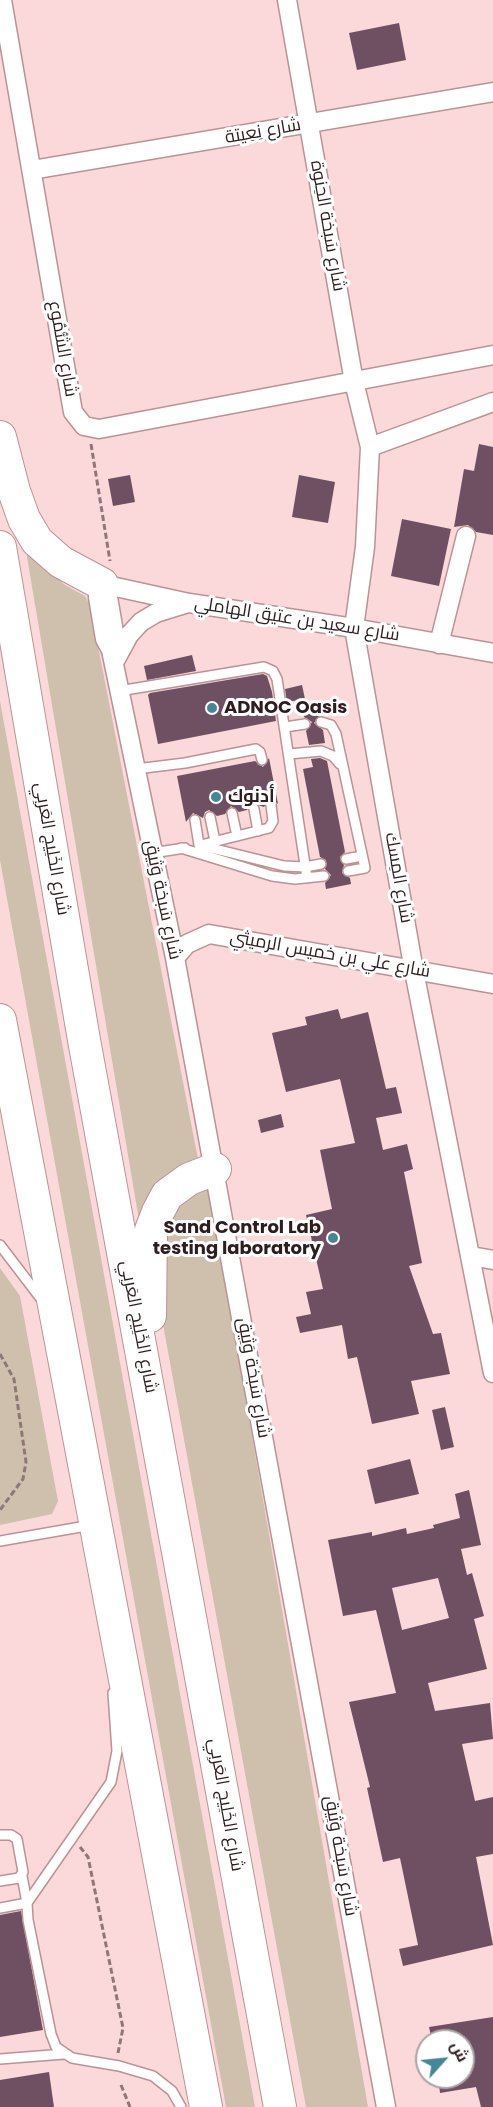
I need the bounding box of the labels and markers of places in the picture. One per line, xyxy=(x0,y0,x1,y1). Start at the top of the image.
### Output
place label: ADNOC Oasis xyxy=(224,697,347,719)
marker: ADNOC Oasis xyxy=(205,701,219,715)
place label: أدنوك xyxy=(228,786,275,808)
marker: أدنوك xyxy=(209,790,223,804)
place label: Sand Control Lab testing laboratory xyxy=(153,1217,321,1260)
marker: Sand Control Lab testing laboratory xyxy=(326,1231,340,1245)

